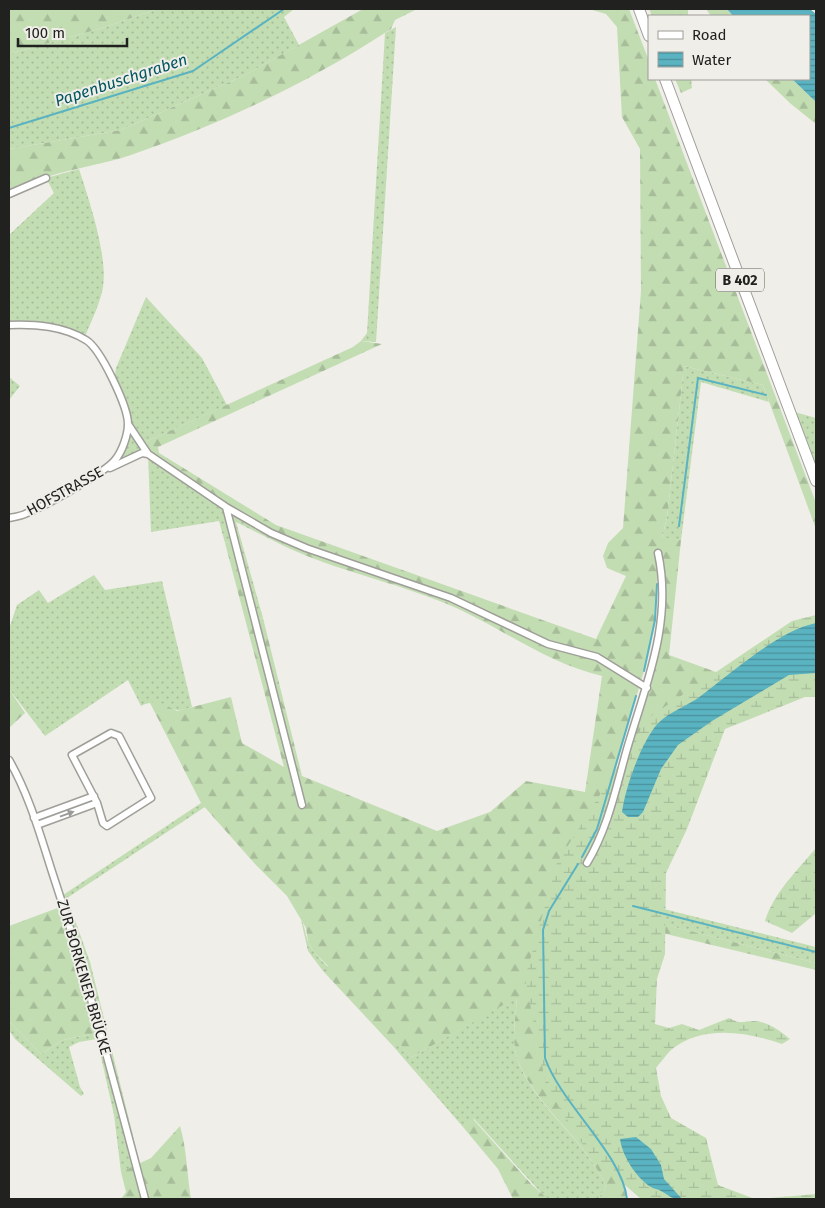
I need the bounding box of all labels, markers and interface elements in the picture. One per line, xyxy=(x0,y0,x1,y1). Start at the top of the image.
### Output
scale bar xyxy=(18,15,126,47)
legend xyxy=(648,15,810,80)
text: 100 m xyxy=(25,24,65,42)
text: Road xyxy=(692,26,727,44)
water label: Papenbuschgraben xyxy=(52,50,190,110)
text: Water xyxy=(692,51,731,69)
road number: B 402 xyxy=(716,268,764,292)
street label: HOFSTRASSE xyxy=(23,462,107,520)
one-way arrow xyxy=(60,810,75,818)
street label: ZUR BORKENER BRÜCKE xyxy=(53,897,115,1057)

